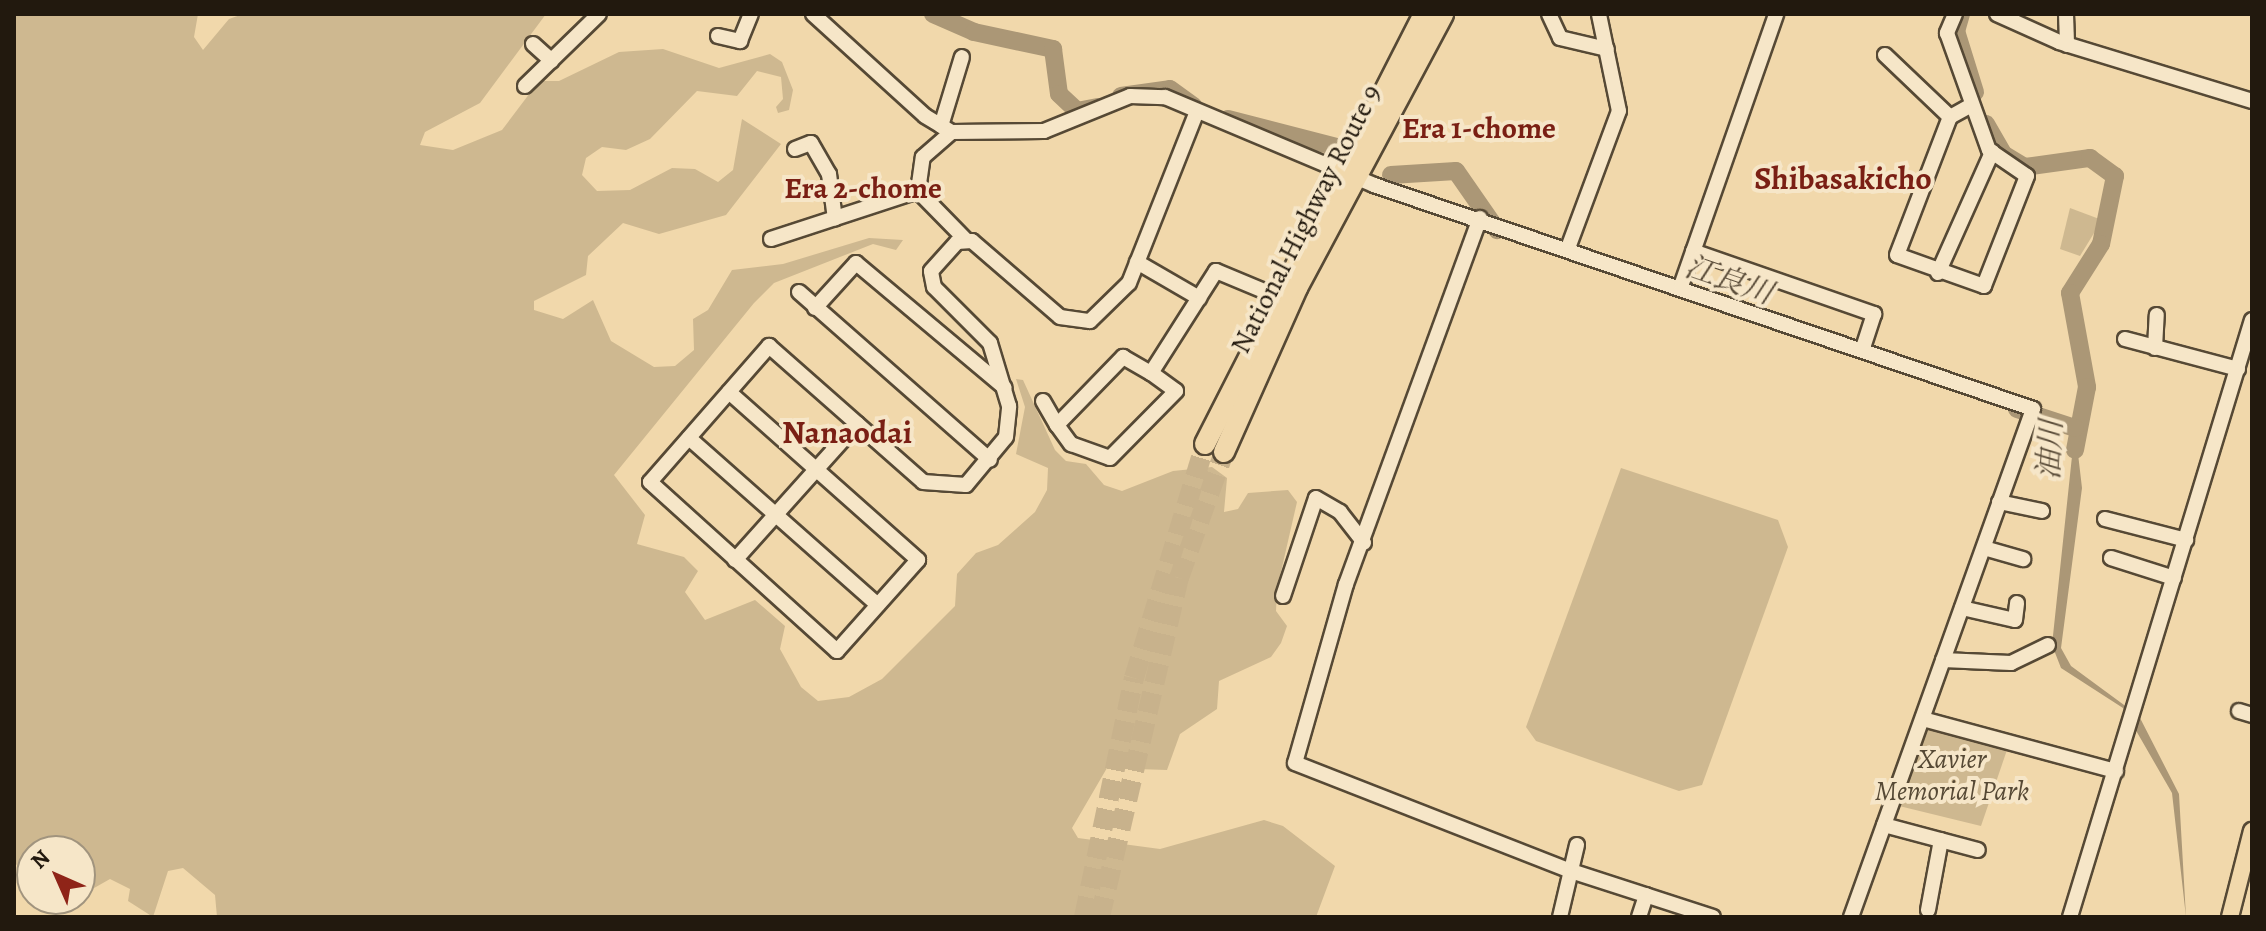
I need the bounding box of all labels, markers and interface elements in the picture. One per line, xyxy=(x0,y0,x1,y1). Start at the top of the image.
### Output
street label: National Highway Route 9 xyxy=(1224,79,1388,359)
district label: Era 1-chome xyxy=(1402,110,1556,146)
district label: Shibasakicho xyxy=(1754,159,1932,197)
district label: Era 2-chome xyxy=(784,170,942,206)
water label: 江良川 xyxy=(1681,248,1777,312)
district label: Nanaodai xyxy=(782,413,912,451)
water label: 油川 xyxy=(2030,419,2070,481)
park label: Xavier Memorial Park xyxy=(1875,742,2029,808)
north arrow xyxy=(16,835,96,915)
text: N xyxy=(24,843,57,876)

